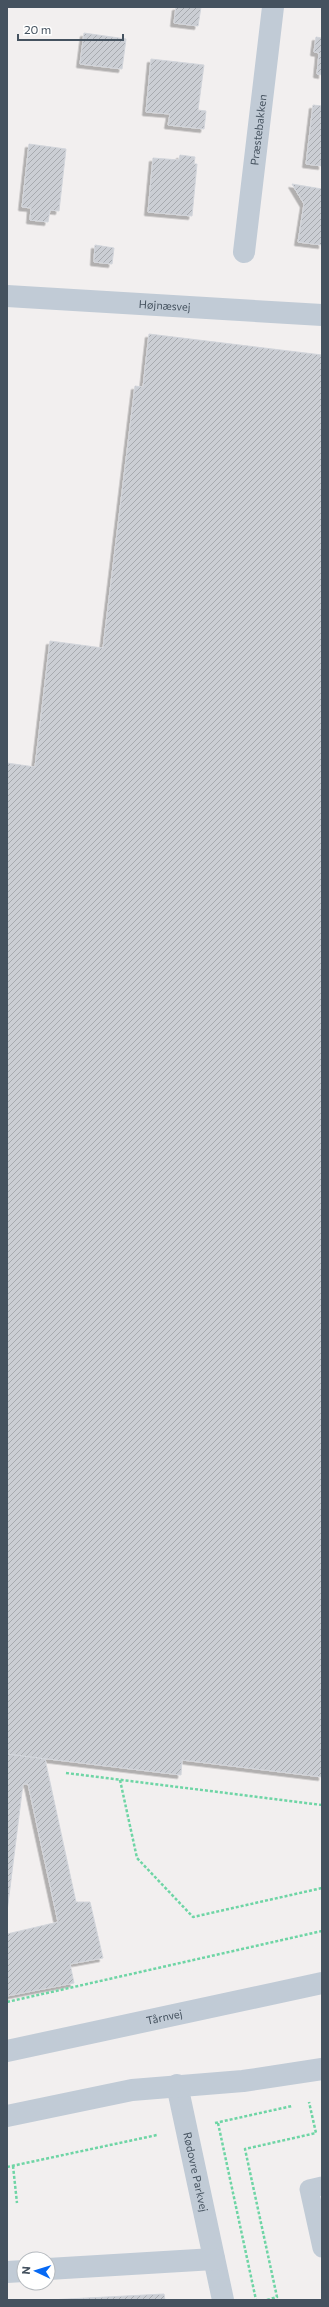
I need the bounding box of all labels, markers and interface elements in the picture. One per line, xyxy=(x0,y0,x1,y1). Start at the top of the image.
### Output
scale bar xyxy=(18,16,123,42)
text: 20 m xyxy=(24,22,51,36)
street label: Præstebakken xyxy=(247,94,269,166)
street label: Højnæsvej xyxy=(138,297,191,313)
street label: Tårnvej xyxy=(145,2006,184,2027)
street label: Rødovre Parkvej xyxy=(181,2131,211,2213)
north arrow xyxy=(16,2251,56,2291)
text: N xyxy=(19,2266,32,2275)

